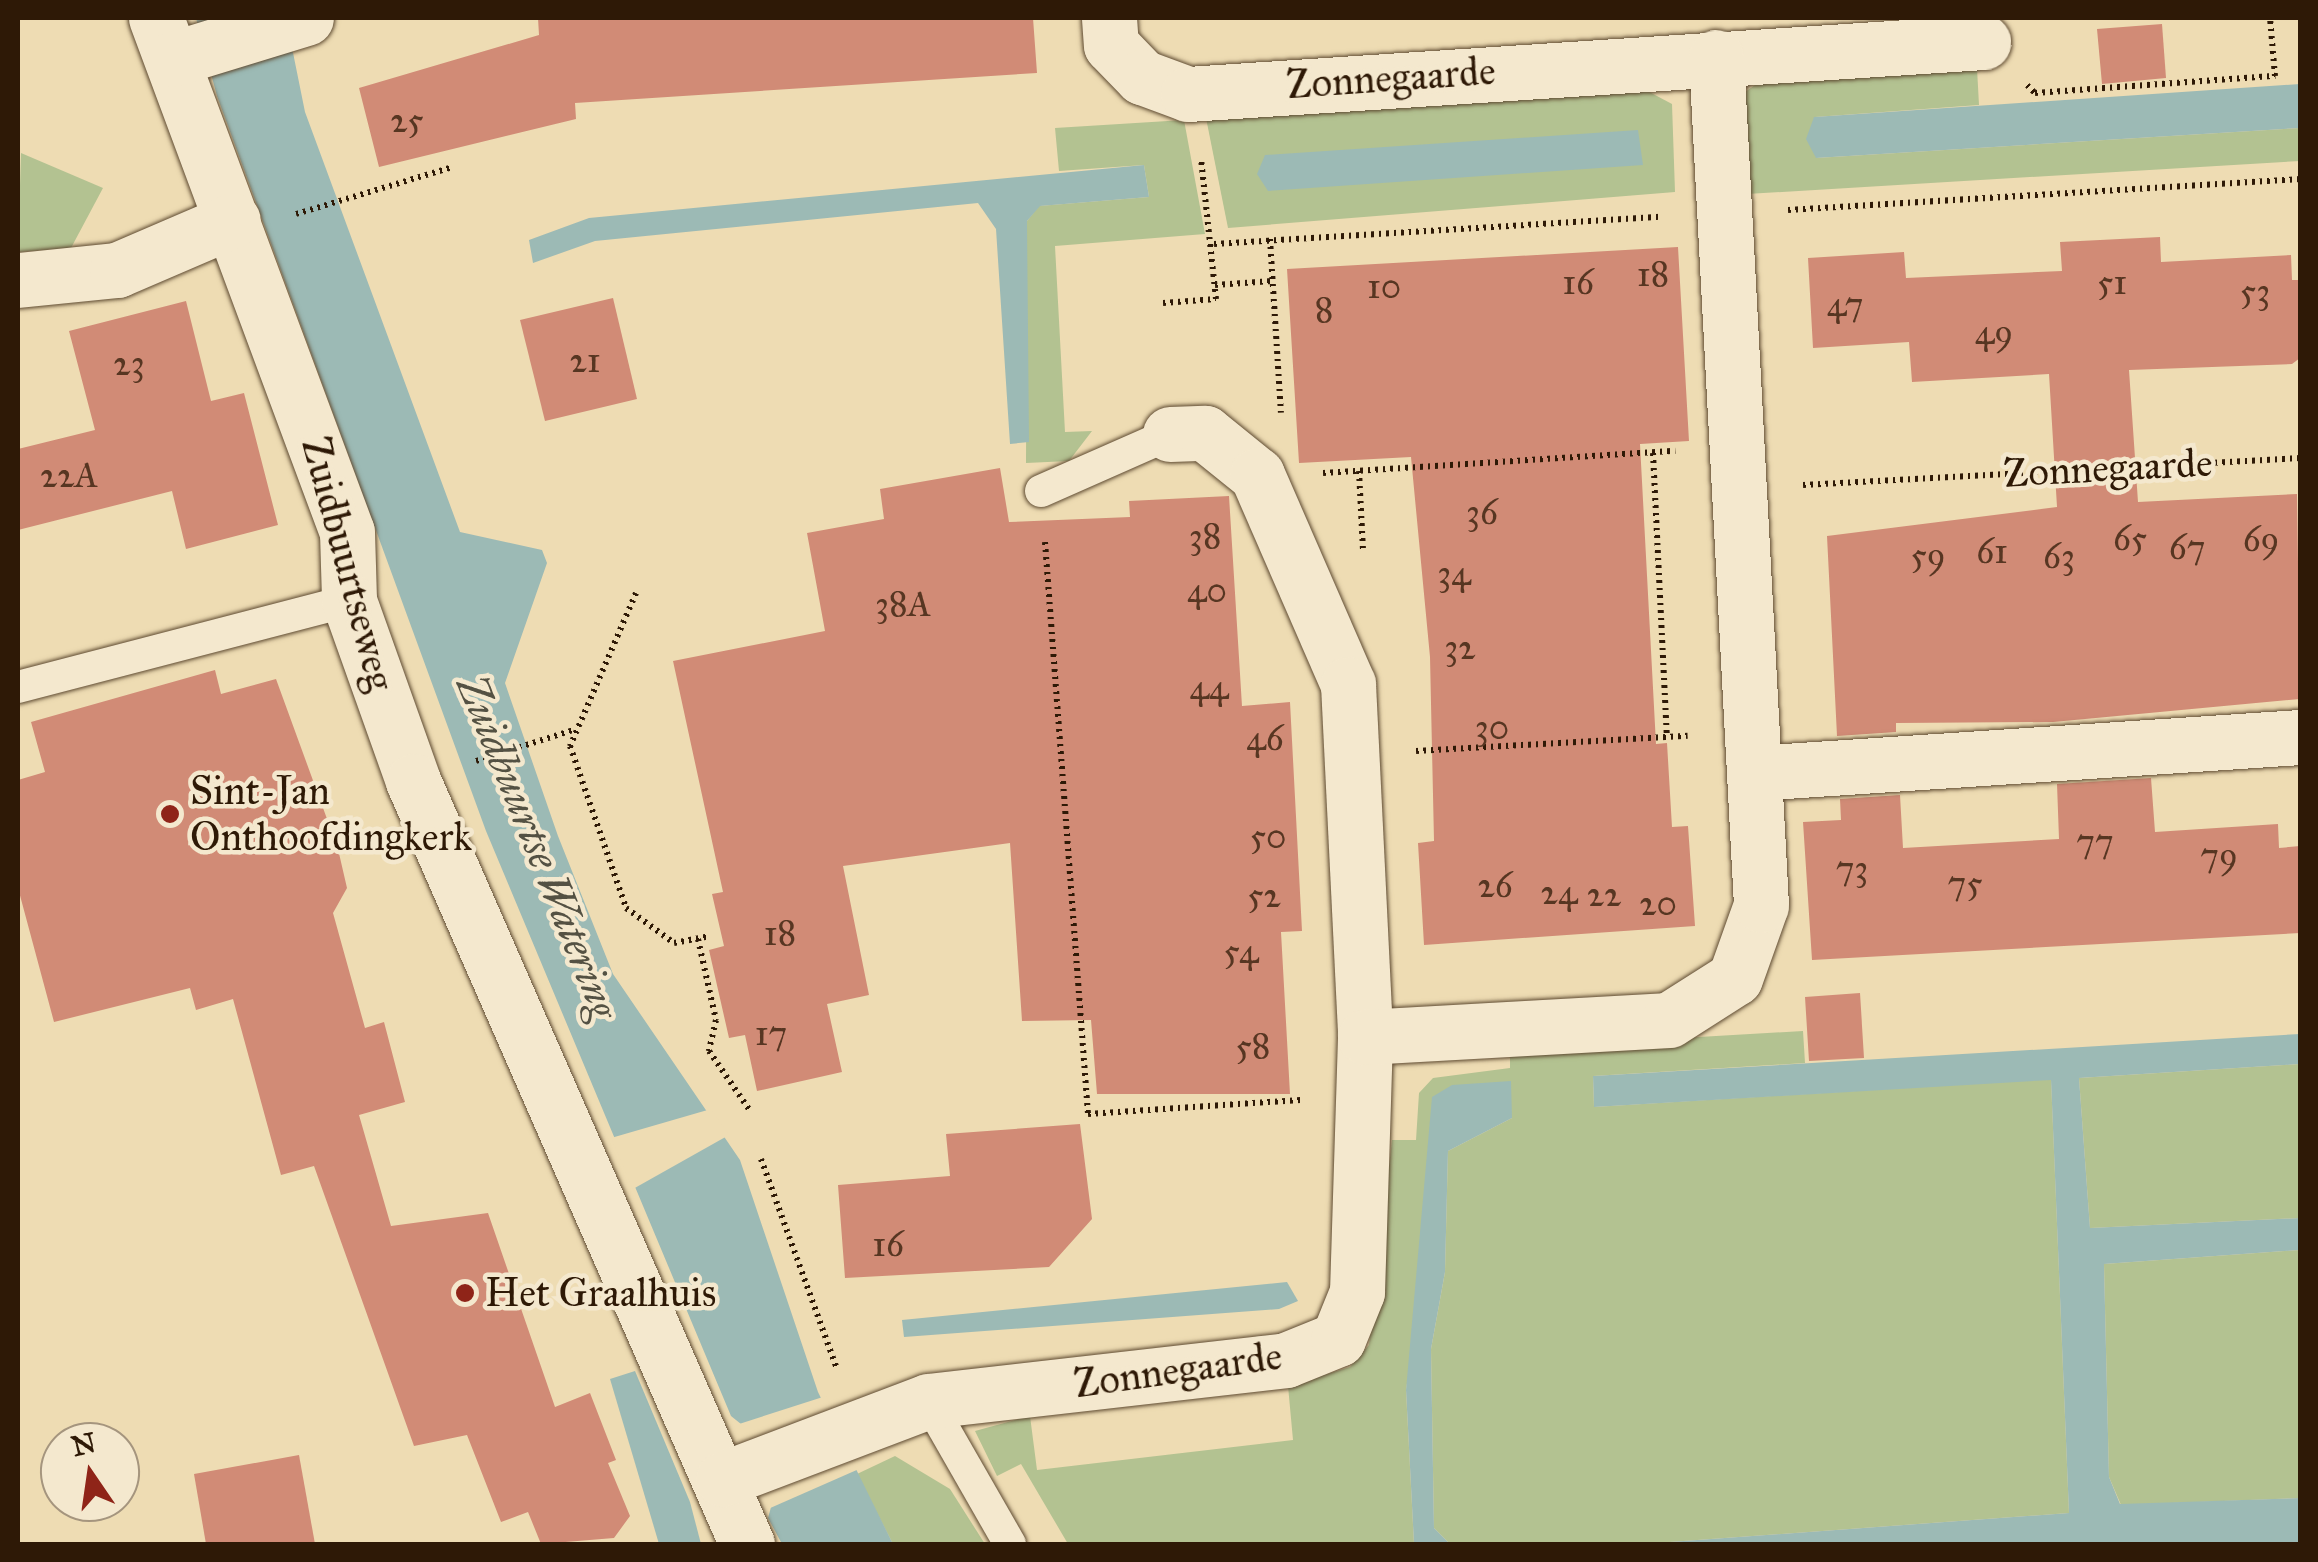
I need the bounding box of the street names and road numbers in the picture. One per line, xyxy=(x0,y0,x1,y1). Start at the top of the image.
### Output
street label: Zonnegaarde xyxy=(1285,47,1497,109)
street label: Zuidbuurtseweg xyxy=(291,432,405,696)
street label: Zonnegaarde xyxy=(2002,439,2214,497)
street label: Zonnegaarde xyxy=(1071,1332,1285,1408)

